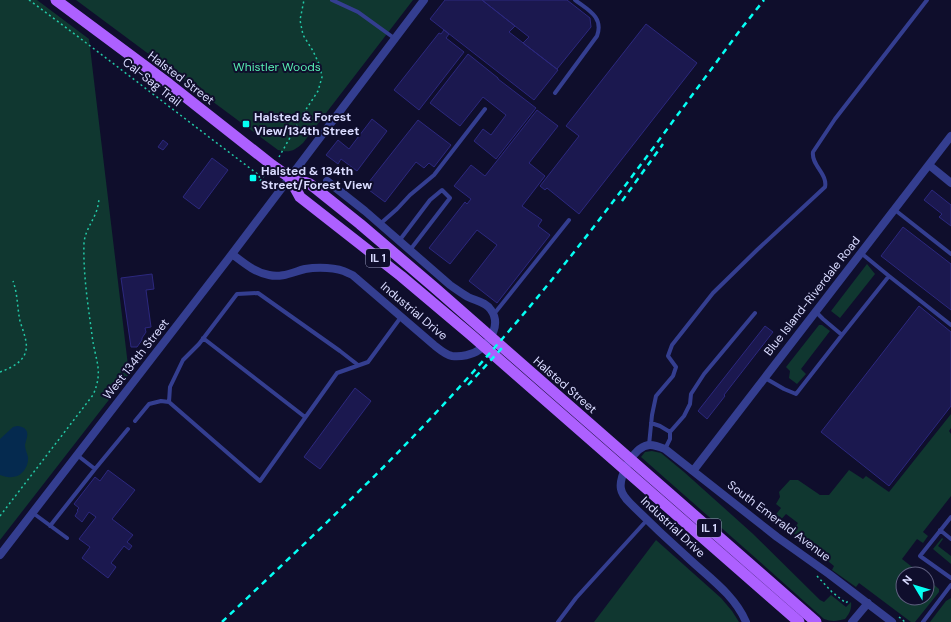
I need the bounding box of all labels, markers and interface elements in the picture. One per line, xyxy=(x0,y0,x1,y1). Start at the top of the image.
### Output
street label: Halsted Street xyxy=(145,48,218,108)
street label: Cal-Sag Trail xyxy=(119,54,185,110)
park label: Whistler Woods xyxy=(233,59,321,75)
place label: Halsted & Forest View/134th Street xyxy=(254,109,359,139)
marker: Halsted & Forest View/134th Street xyxy=(241,119,251,129)
place label: Halsted & 134th Street/Forest View xyxy=(261,163,372,193)
marker: Halsted & 134th Street/Forest View xyxy=(248,173,258,183)
street label: Blue Island-Riverdale Road xyxy=(760,233,864,359)
road number: IL 1 xyxy=(366,249,390,267)
street label: Industrial Drive xyxy=(377,278,451,344)
street label: West 134th Street xyxy=(99,315,173,403)
street label: Halsted Street xyxy=(530,353,600,417)
street label: South Emerald Avenue xyxy=(724,477,834,565)
street label: Industrial Drive xyxy=(637,493,709,561)
road number: IL 1 xyxy=(697,519,721,537)
north arrow xyxy=(895,566,935,606)
text: N xyxy=(899,572,915,587)

